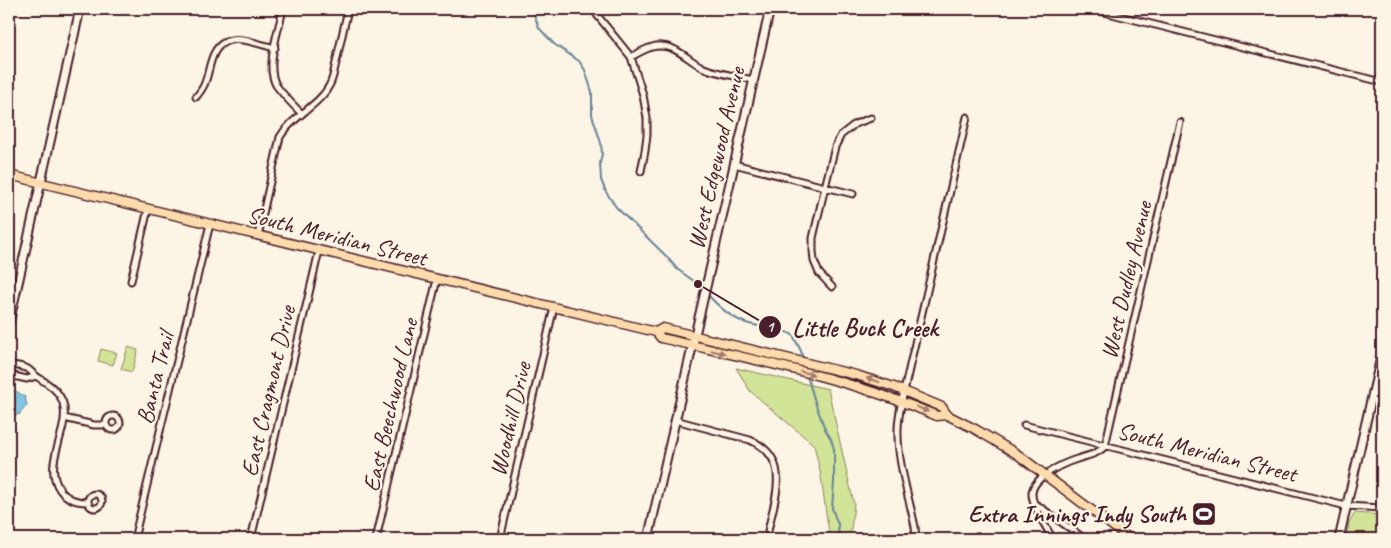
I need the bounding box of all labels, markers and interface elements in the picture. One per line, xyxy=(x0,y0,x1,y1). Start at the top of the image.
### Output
street label: West Edgewood Avenue xyxy=(681,62,752,252)
street label: West Dudley Avenue xyxy=(1093,196,1159,362)
street label: South Meridian Street xyxy=(244,199,432,273)
street label: East Cragmont Drive xyxy=(234,301,303,479)
callout: Little Buck Creek xyxy=(757,307,947,347)
text: Little Buck Creek xyxy=(792,312,940,344)
street label: East Beechwood Lane xyxy=(356,313,425,494)
text: 1 xyxy=(767,318,776,337)
street label: Banta Trail xyxy=(129,325,182,427)
one-way arrow xyxy=(710,348,725,356)
street label: Woodhill Drive xyxy=(482,357,538,479)
one-way arrow xyxy=(800,369,815,377)
one-way arrow xyxy=(865,376,880,384)
one-way arrow xyxy=(915,406,929,414)
street label: South Meridian Street xyxy=(1114,415,1302,489)
place label: Extra Innings Indy South xyxy=(968,499,1188,529)
sports icon: Extra Innings Indy South xyxy=(1191,501,1217,527)

